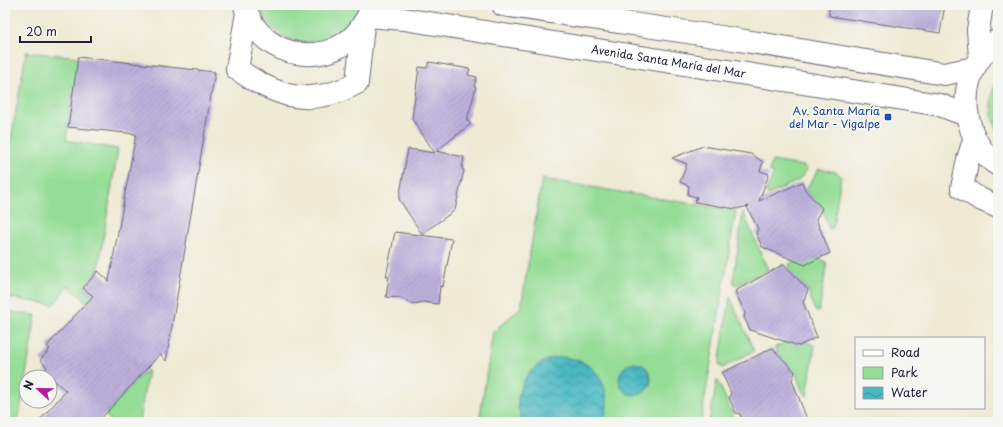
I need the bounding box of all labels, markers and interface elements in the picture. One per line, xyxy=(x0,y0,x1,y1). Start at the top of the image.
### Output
scale bar xyxy=(20,18,91,44)
text: 20 m xyxy=(26,22,57,40)
street label: Avenida Santa María del Mar xyxy=(590,40,747,82)
place label: Av. Santa María del Mar - Vigalpe xyxy=(789,102,880,132)
marker: Av. Santa María del Mar - Vigalpe xyxy=(883,112,893,122)
legend xyxy=(855,337,985,409)
text: Road xyxy=(891,343,920,361)
text: Park xyxy=(891,363,918,381)
north arrow xyxy=(18,369,58,409)
text: N xyxy=(19,378,38,392)
text: Water xyxy=(891,383,928,401)

